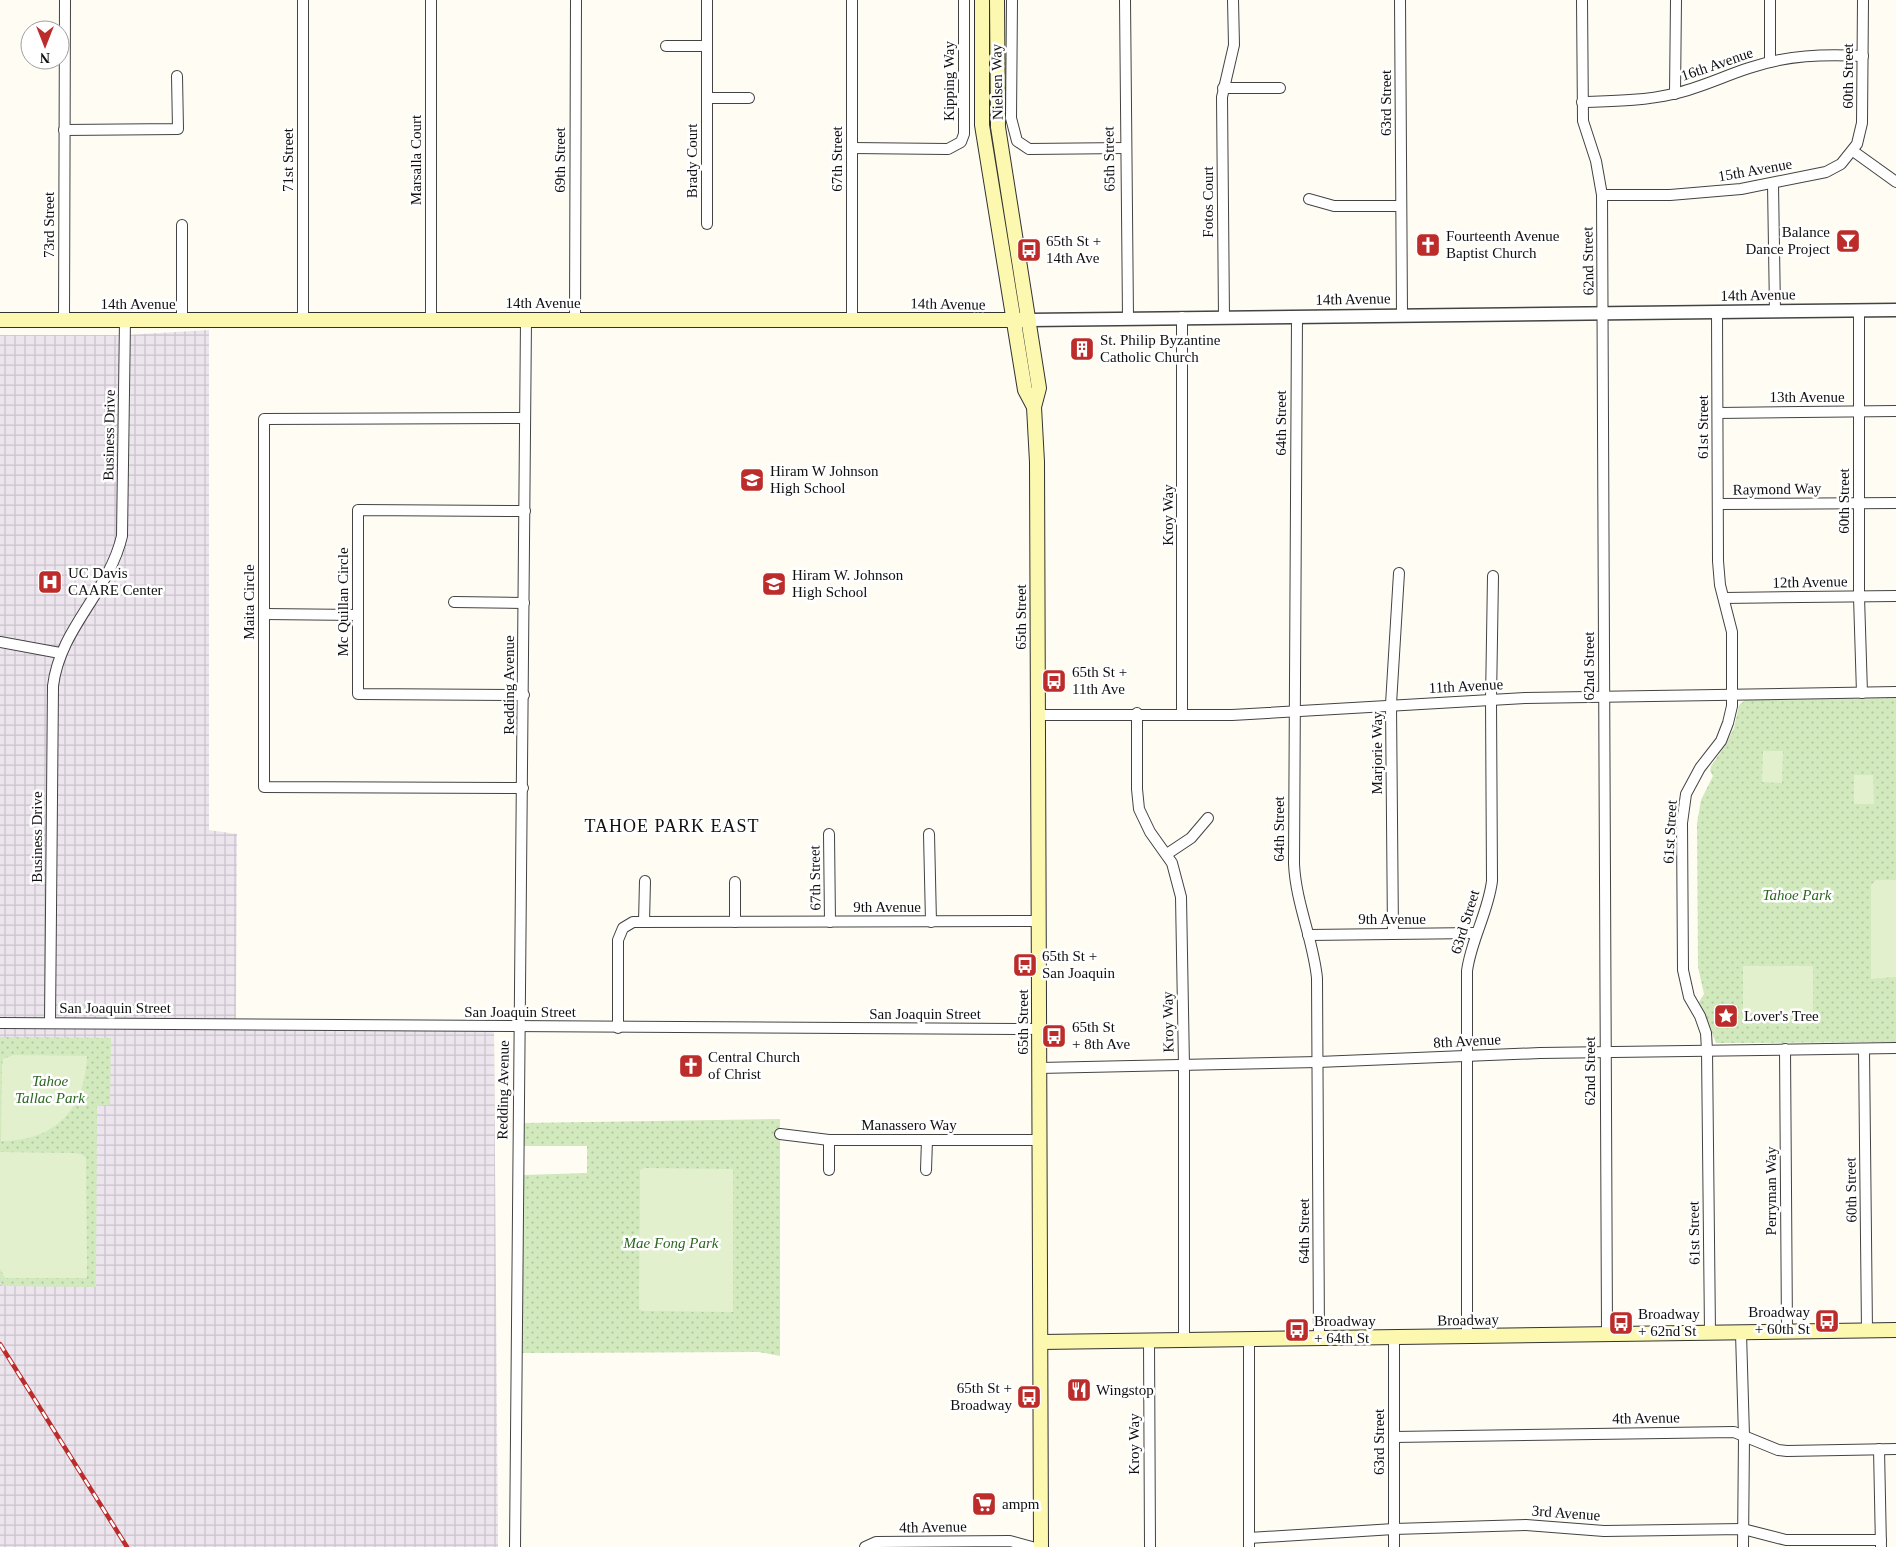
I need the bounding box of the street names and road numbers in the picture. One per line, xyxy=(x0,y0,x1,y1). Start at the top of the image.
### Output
street label: Kipping Way xyxy=(941,41,957,121)
street label: 60th Street xyxy=(1840,42,1856,109)
street label: Nielsen Way xyxy=(988,43,1006,120)
street label: 16th Avenue xyxy=(1679,44,1755,84)
street label: 63rd Street xyxy=(1378,69,1394,136)
street label: Marsalla Court xyxy=(408,114,424,205)
street label: Brady Court xyxy=(684,123,700,198)
street label: 67th Street xyxy=(829,125,845,192)
street label: 65th Street xyxy=(1100,125,1118,192)
street label: 69th Street xyxy=(552,126,568,193)
street label: 71st Street xyxy=(280,127,296,192)
street label: 15th Avenue xyxy=(1717,156,1794,184)
street label: Fotos Court xyxy=(1200,166,1216,238)
street label: 73rd Street xyxy=(41,191,57,258)
street label: 62nd Street xyxy=(1579,226,1597,296)
street label: 14th Avenue xyxy=(1720,286,1796,304)
street label: 14th Avenue xyxy=(1315,290,1391,308)
street label: 14th Avenue xyxy=(505,295,581,311)
street label: 14th Avenue xyxy=(910,295,986,313)
street label: 14th Avenue xyxy=(100,296,176,312)
street label: Business Drive xyxy=(100,389,118,481)
street label: 64th Street xyxy=(1273,389,1289,456)
street label: 13th Avenue xyxy=(1769,389,1845,405)
street label: 61st Street xyxy=(1695,394,1711,459)
street label: 60th Street xyxy=(1836,467,1852,534)
street label: Raymond Way xyxy=(1732,480,1822,498)
street label: Kroy Way xyxy=(1160,484,1176,546)
street label: Mc Quillan Circle xyxy=(335,547,351,657)
street label: Maita Circle xyxy=(241,564,257,640)
street label: 12th Avenue xyxy=(1772,573,1848,591)
street label: 65th Street xyxy=(1013,583,1029,650)
street label: 62nd Street xyxy=(1581,631,1597,700)
street label: Redding Avenue xyxy=(501,635,517,735)
street label: 11th Avenue xyxy=(1428,676,1504,696)
street label: Marjorie Way xyxy=(1369,711,1385,795)
street label: Business Drive xyxy=(29,791,45,883)
street label: 64th Street xyxy=(1271,795,1287,862)
street label: 61st Street xyxy=(1660,799,1680,864)
street label: 67th Street xyxy=(806,844,824,911)
street label: 63rd Street xyxy=(1448,887,1483,956)
street label: 9th Avenue xyxy=(853,899,921,915)
street label: 9th Avenue xyxy=(1358,911,1426,927)
street label: 65th Street xyxy=(1015,988,1031,1055)
street label: Kroy Way xyxy=(1159,991,1177,1053)
street label: San Joaquin Street xyxy=(59,1000,172,1016)
street label: San Joaquin Street xyxy=(464,1004,577,1020)
street label: San Joaquin Street xyxy=(869,1006,982,1022)
street label: 8th Avenue xyxy=(1433,1031,1502,1051)
street label: 62nd Street xyxy=(1582,1036,1598,1105)
street label: Redding Avenue xyxy=(494,1040,512,1140)
street label: Manassero Way xyxy=(861,1117,957,1133)
street label: Perryman Way xyxy=(1763,1146,1779,1235)
street label: 60th Street xyxy=(1842,1156,1860,1223)
street label: 64th Street xyxy=(1296,1197,1312,1264)
street label: 61st Street xyxy=(1685,1200,1703,1265)
street label: Broadway xyxy=(1437,1311,1499,1329)
street label: 63rd Street xyxy=(1371,1408,1387,1475)
street label: 4th Avenue xyxy=(1612,1409,1680,1427)
street label: Kroy Way xyxy=(1126,1413,1142,1475)
street label: 3rd Avenue xyxy=(1531,1503,1601,1523)
street label: 4th Avenue xyxy=(899,1518,967,1536)

